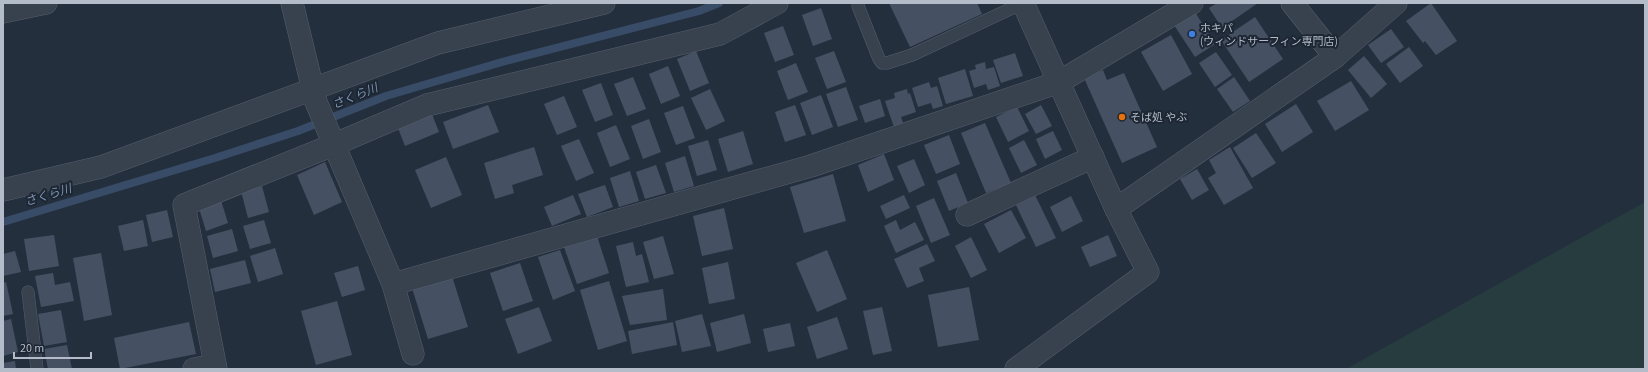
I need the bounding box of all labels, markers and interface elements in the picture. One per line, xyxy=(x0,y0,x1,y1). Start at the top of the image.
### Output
place label: ホキパ (ウィンドサーフィン専門店) xyxy=(1200,21,1338,49)
marker: ホキパ (ウィンドサーフィン専門店) xyxy=(1187,29,1197,39)
water label: さくら川 xyxy=(330,79,382,113)
place label: そば処 やぶ xyxy=(1130,110,1187,125)
marker: そば処 やぶ xyxy=(1117,112,1127,122)
water label: さくら川 xyxy=(23,180,75,211)
scale bar xyxy=(14,334,91,360)
text: 20 m xyxy=(20,340,44,357)

